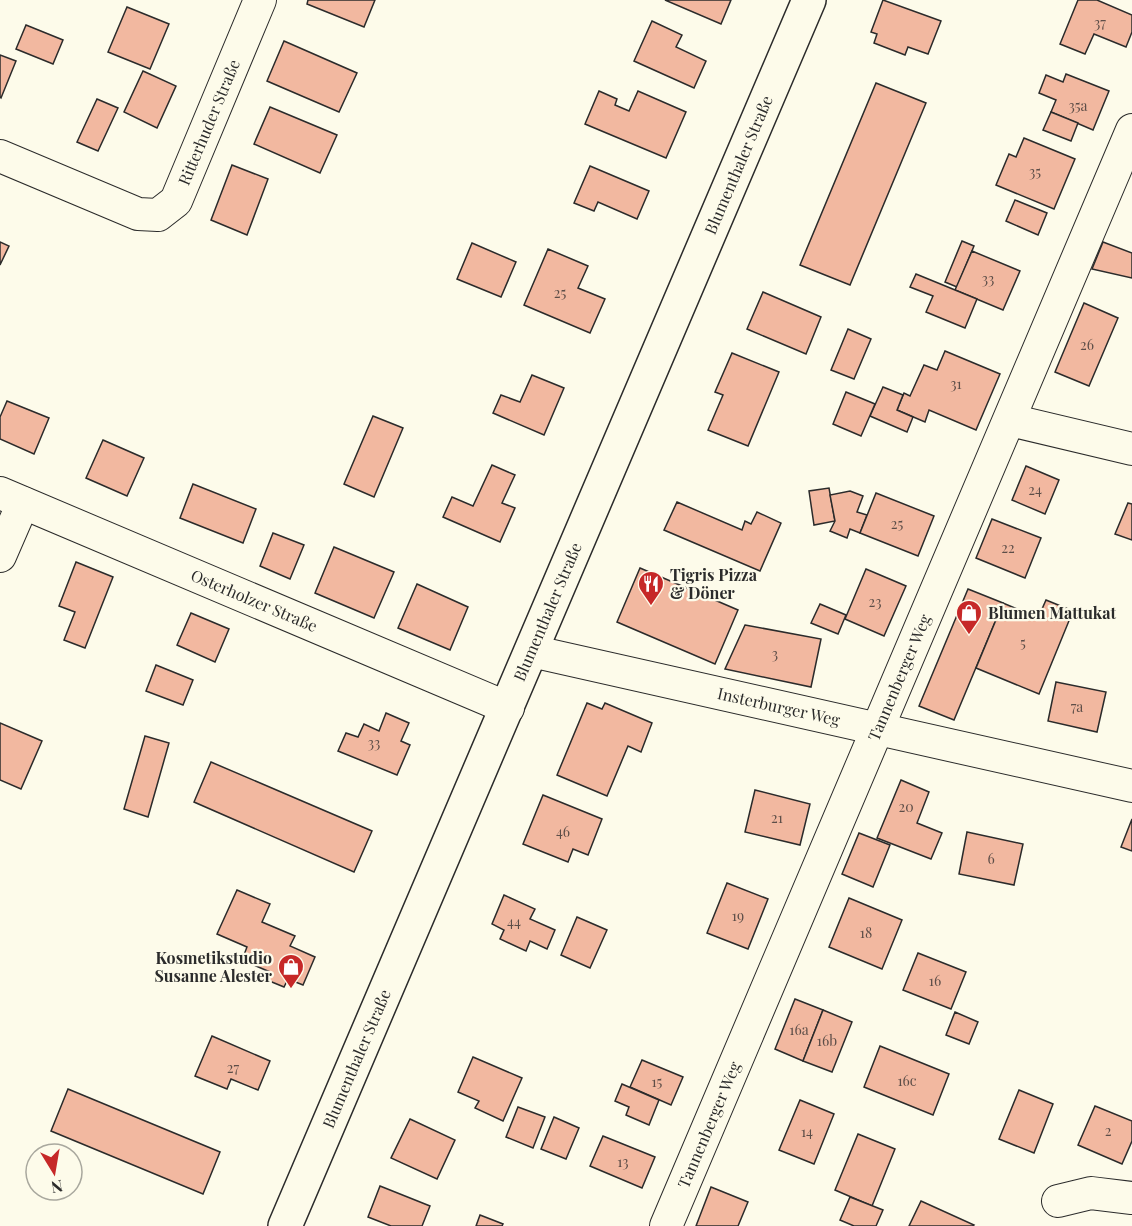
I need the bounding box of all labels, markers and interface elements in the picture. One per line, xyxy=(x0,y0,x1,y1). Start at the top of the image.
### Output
house number: 37 xyxy=(1094,13,1106,32)
street label: Ritterhuder Straße xyxy=(173,56,244,188)
street label: Blumenthaler Straße xyxy=(699,92,777,237)
house number: 35a xyxy=(1068,96,1088,115)
house number: 35 xyxy=(1029,162,1041,181)
house number: 33 xyxy=(982,269,994,288)
house number: 25 xyxy=(554,283,566,302)
house number: 26 xyxy=(1080,335,1094,354)
house number: 31 xyxy=(950,374,962,393)
house number: 24 xyxy=(1028,480,1042,499)
house number: 25 xyxy=(891,514,903,533)
house number: 22 xyxy=(1001,538,1015,557)
street label: Blumenthaler Straße xyxy=(508,539,586,684)
street label: Osterholzer Straße xyxy=(188,564,321,636)
place label: Tigris Pizza & Döner xyxy=(670,564,758,603)
restaurant icon: Tigris Pizza & Döner xyxy=(636,569,666,607)
house number: 23 xyxy=(868,592,882,611)
shop icon: Blumen Mattukat xyxy=(954,598,984,636)
place label: Blumen Mattukat xyxy=(988,602,1116,623)
street label: Tannenberger Weg xyxy=(863,610,935,744)
house number: 5 xyxy=(1020,633,1026,652)
house number: 3 xyxy=(772,644,778,663)
street label: Insterburger Weg xyxy=(716,682,843,730)
house number: 7a xyxy=(1071,697,1083,716)
house number: 33 xyxy=(368,733,380,752)
house number: 20 xyxy=(898,797,914,816)
house number: 21 xyxy=(771,808,783,827)
house number: 46 xyxy=(556,822,570,841)
house number: 6 xyxy=(987,849,995,868)
house number: 19 xyxy=(732,906,744,925)
house number: 44 xyxy=(507,912,521,931)
house number: 18 xyxy=(860,923,872,942)
place label: Kosmetikstudio Susanne Alester xyxy=(155,947,273,986)
shop icon: Kosmetikstudio Susanne Alester xyxy=(276,952,306,990)
house number: 16 xyxy=(929,971,941,990)
street label: Blumenthaler Straße xyxy=(317,986,395,1131)
house number: 16a xyxy=(789,1020,809,1039)
house number: 16b xyxy=(817,1031,837,1050)
house number: 27 xyxy=(227,1058,240,1077)
street label: Tannenberger Weg xyxy=(672,1058,745,1191)
house number: 16c xyxy=(897,1071,917,1090)
house number: 15 xyxy=(652,1072,663,1091)
house number: 2 xyxy=(1105,1121,1112,1140)
house number: 14 xyxy=(801,1122,813,1141)
north arrow xyxy=(24,1142,84,1202)
house number: 13 xyxy=(617,1152,629,1171)
text: N xyxy=(49,1176,65,1199)

